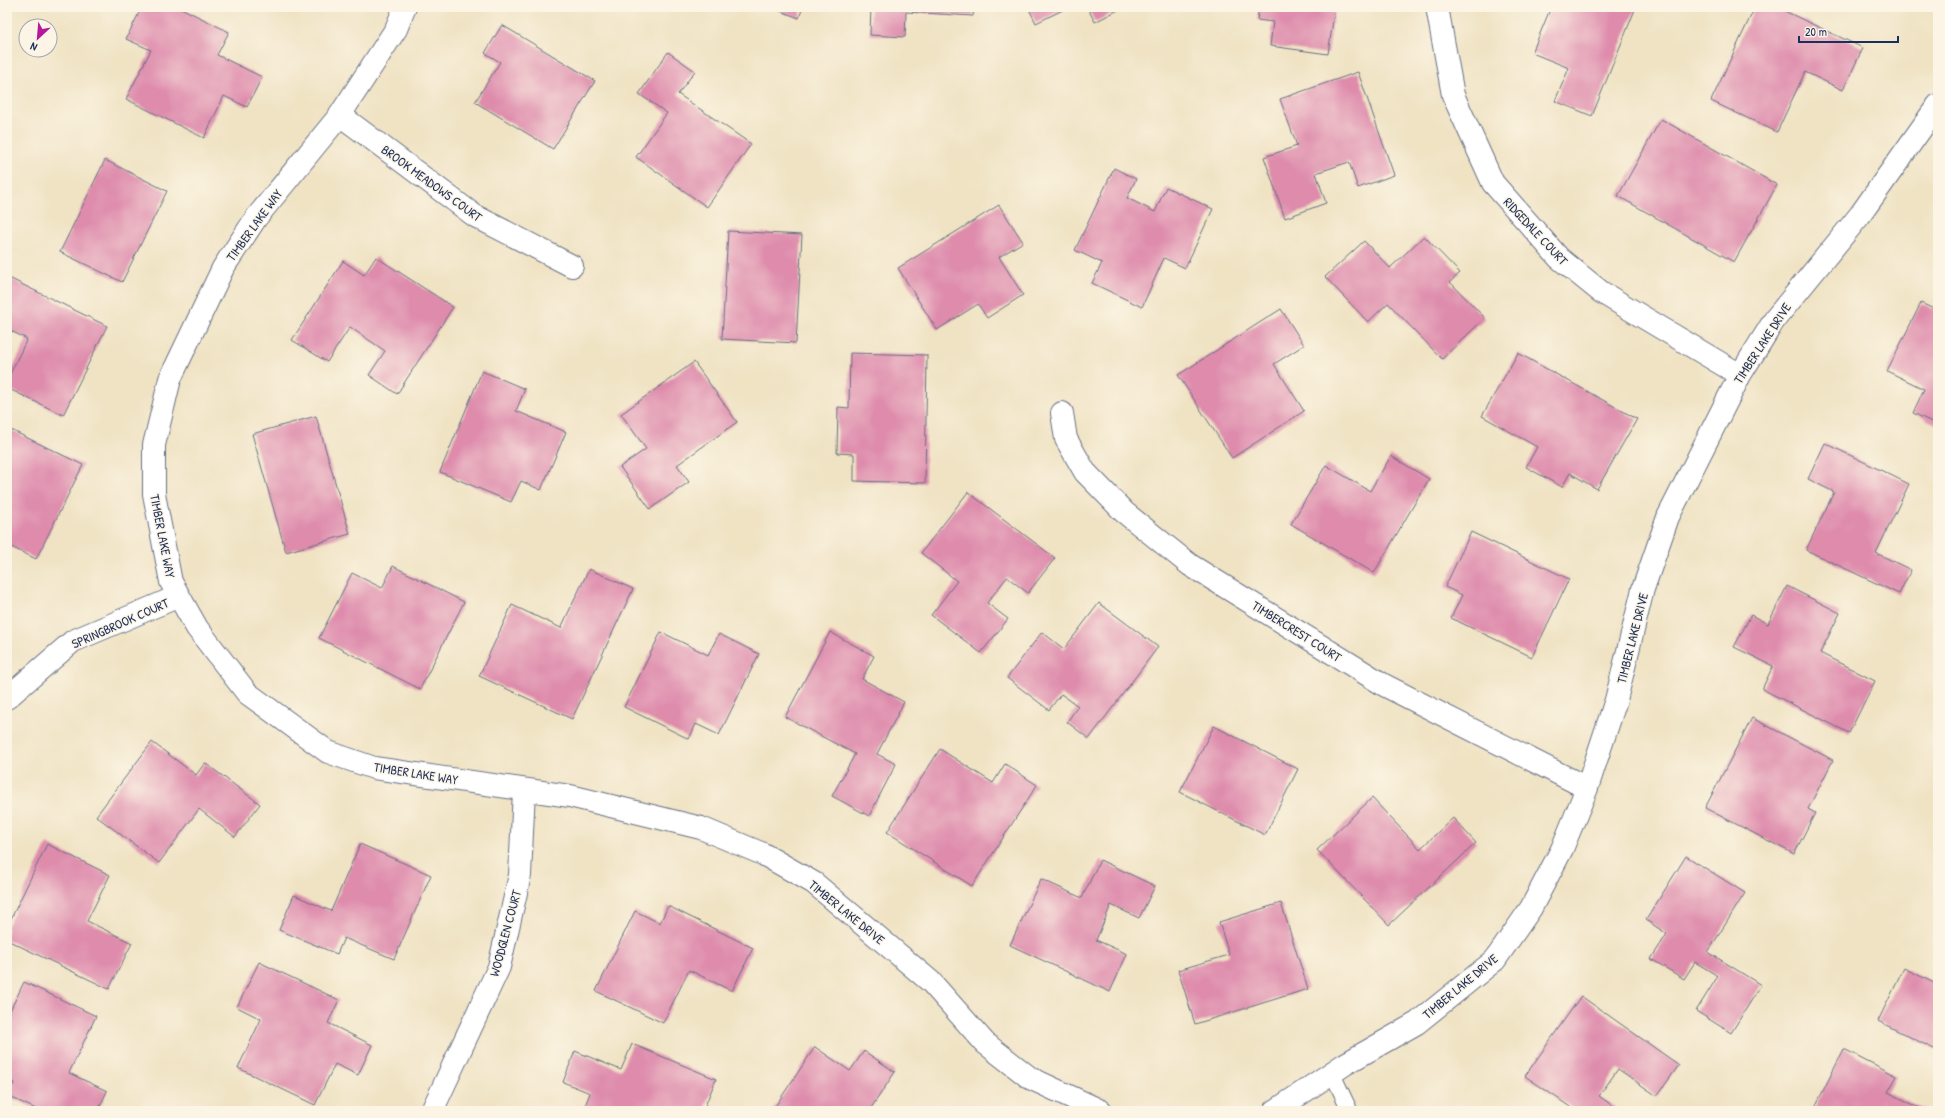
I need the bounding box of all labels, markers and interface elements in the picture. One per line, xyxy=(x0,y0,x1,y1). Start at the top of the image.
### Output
north arrow xyxy=(18,18,58,58)
scale bar xyxy=(1799,18,1898,44)
text: 20 m xyxy=(1805,23,1827,40)
text: N xyxy=(28,39,39,55)
street label: BROOK MEADOWS COURT xyxy=(378,140,487,226)
street label: TIMBER LAKE WAY xyxy=(222,185,286,265)
street label: RIDGEDALE COURT xyxy=(1500,193,1573,270)
street label: TIMBER LAKE DRIVE xyxy=(1729,299,1795,387)
street label: TIMBER LAKE WAY xyxy=(146,493,180,580)
street label: TIMBER LAKE DRIVE xyxy=(1612,590,1652,685)
street label: SPRINGBROOK COURT xyxy=(69,593,172,652)
street label: TIMBERCREST COURT xyxy=(1249,596,1346,666)
street label: TIMBER LAKE WAY xyxy=(373,757,460,789)
street label: TIMBER LAKE DRIVE xyxy=(805,876,889,948)
street label: WOODGLEN COURT xyxy=(485,887,525,978)
street label: TIMBER LAKE DRIVE xyxy=(1419,949,1502,1023)

